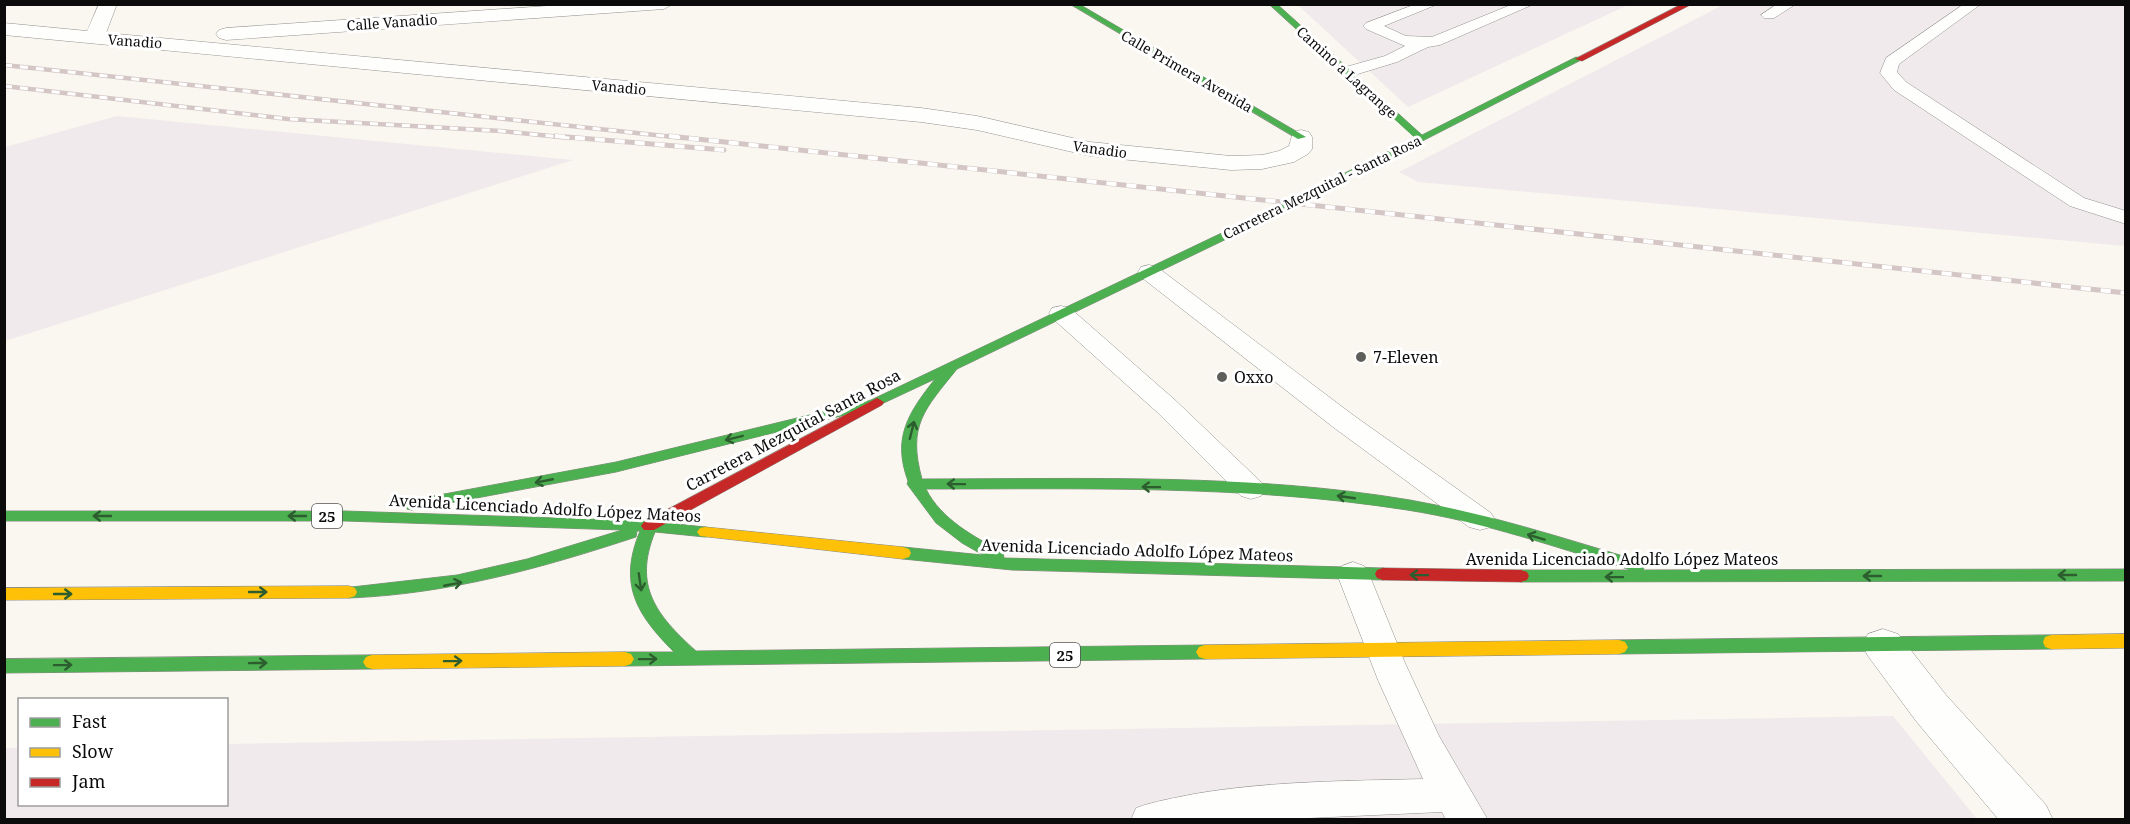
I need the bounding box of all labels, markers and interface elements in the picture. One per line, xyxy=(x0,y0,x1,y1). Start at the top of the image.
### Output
street label: Calle Vanadio xyxy=(346,9,438,35)
street label: Camino a Lagrange xyxy=(1293,22,1401,122)
street label: Calle Primera Avenida xyxy=(1118,26,1256,117)
street label: Vanadio xyxy=(107,30,163,52)
street label: Vanadio xyxy=(591,75,647,99)
street label: Carretera Mezquital - Santa Rosa xyxy=(1220,131,1424,243)
street label: Vanadio xyxy=(1072,136,1128,162)
place label: 7-Eleven xyxy=(1373,346,1439,368)
marker: 7-Eleven xyxy=(1354,350,1368,364)
street label: Carretera Mezquital Santa Rosa xyxy=(682,364,904,496)
place label: Oxxo xyxy=(1234,366,1274,388)
marker: Oxxo xyxy=(1215,370,1229,384)
one-way arrow xyxy=(907,421,919,440)
one-way arrow xyxy=(725,433,744,445)
one-way arrow xyxy=(535,476,554,487)
one-way arrow xyxy=(947,479,967,490)
one-way arrow xyxy=(1142,481,1162,493)
street label: Avenida Licenciado Adolfo López Mateos xyxy=(388,489,702,527)
one-way arrow xyxy=(1336,491,1356,502)
road number: 25 xyxy=(312,504,342,528)
one-way arrow xyxy=(93,510,113,522)
one-way arrow xyxy=(288,510,308,522)
one-way arrow xyxy=(1527,531,1546,542)
street label: Avenida Licenciado Adolfo López Mateos xyxy=(980,534,1294,566)
street label: Avenida Licenciado Adolfo López Mateos xyxy=(1466,548,1778,570)
one-way arrow xyxy=(1410,569,1430,581)
one-way arrow xyxy=(2058,569,2078,581)
one-way arrow xyxy=(1863,570,1883,582)
one-way arrow xyxy=(635,572,646,592)
one-way arrow xyxy=(1605,572,1625,583)
one-way arrow xyxy=(442,578,462,589)
one-way arrow xyxy=(247,586,267,598)
one-way arrow xyxy=(52,588,72,599)
road number: 25 xyxy=(1050,643,1080,667)
one-way arrow xyxy=(637,653,657,665)
one-way arrow xyxy=(442,655,462,667)
one-way arrow xyxy=(247,657,267,669)
one-way arrow xyxy=(52,659,72,671)
legend xyxy=(18,698,228,806)
text: Fast xyxy=(72,709,107,733)
text: Slow xyxy=(72,739,114,763)
text: Jam xyxy=(71,769,106,793)

